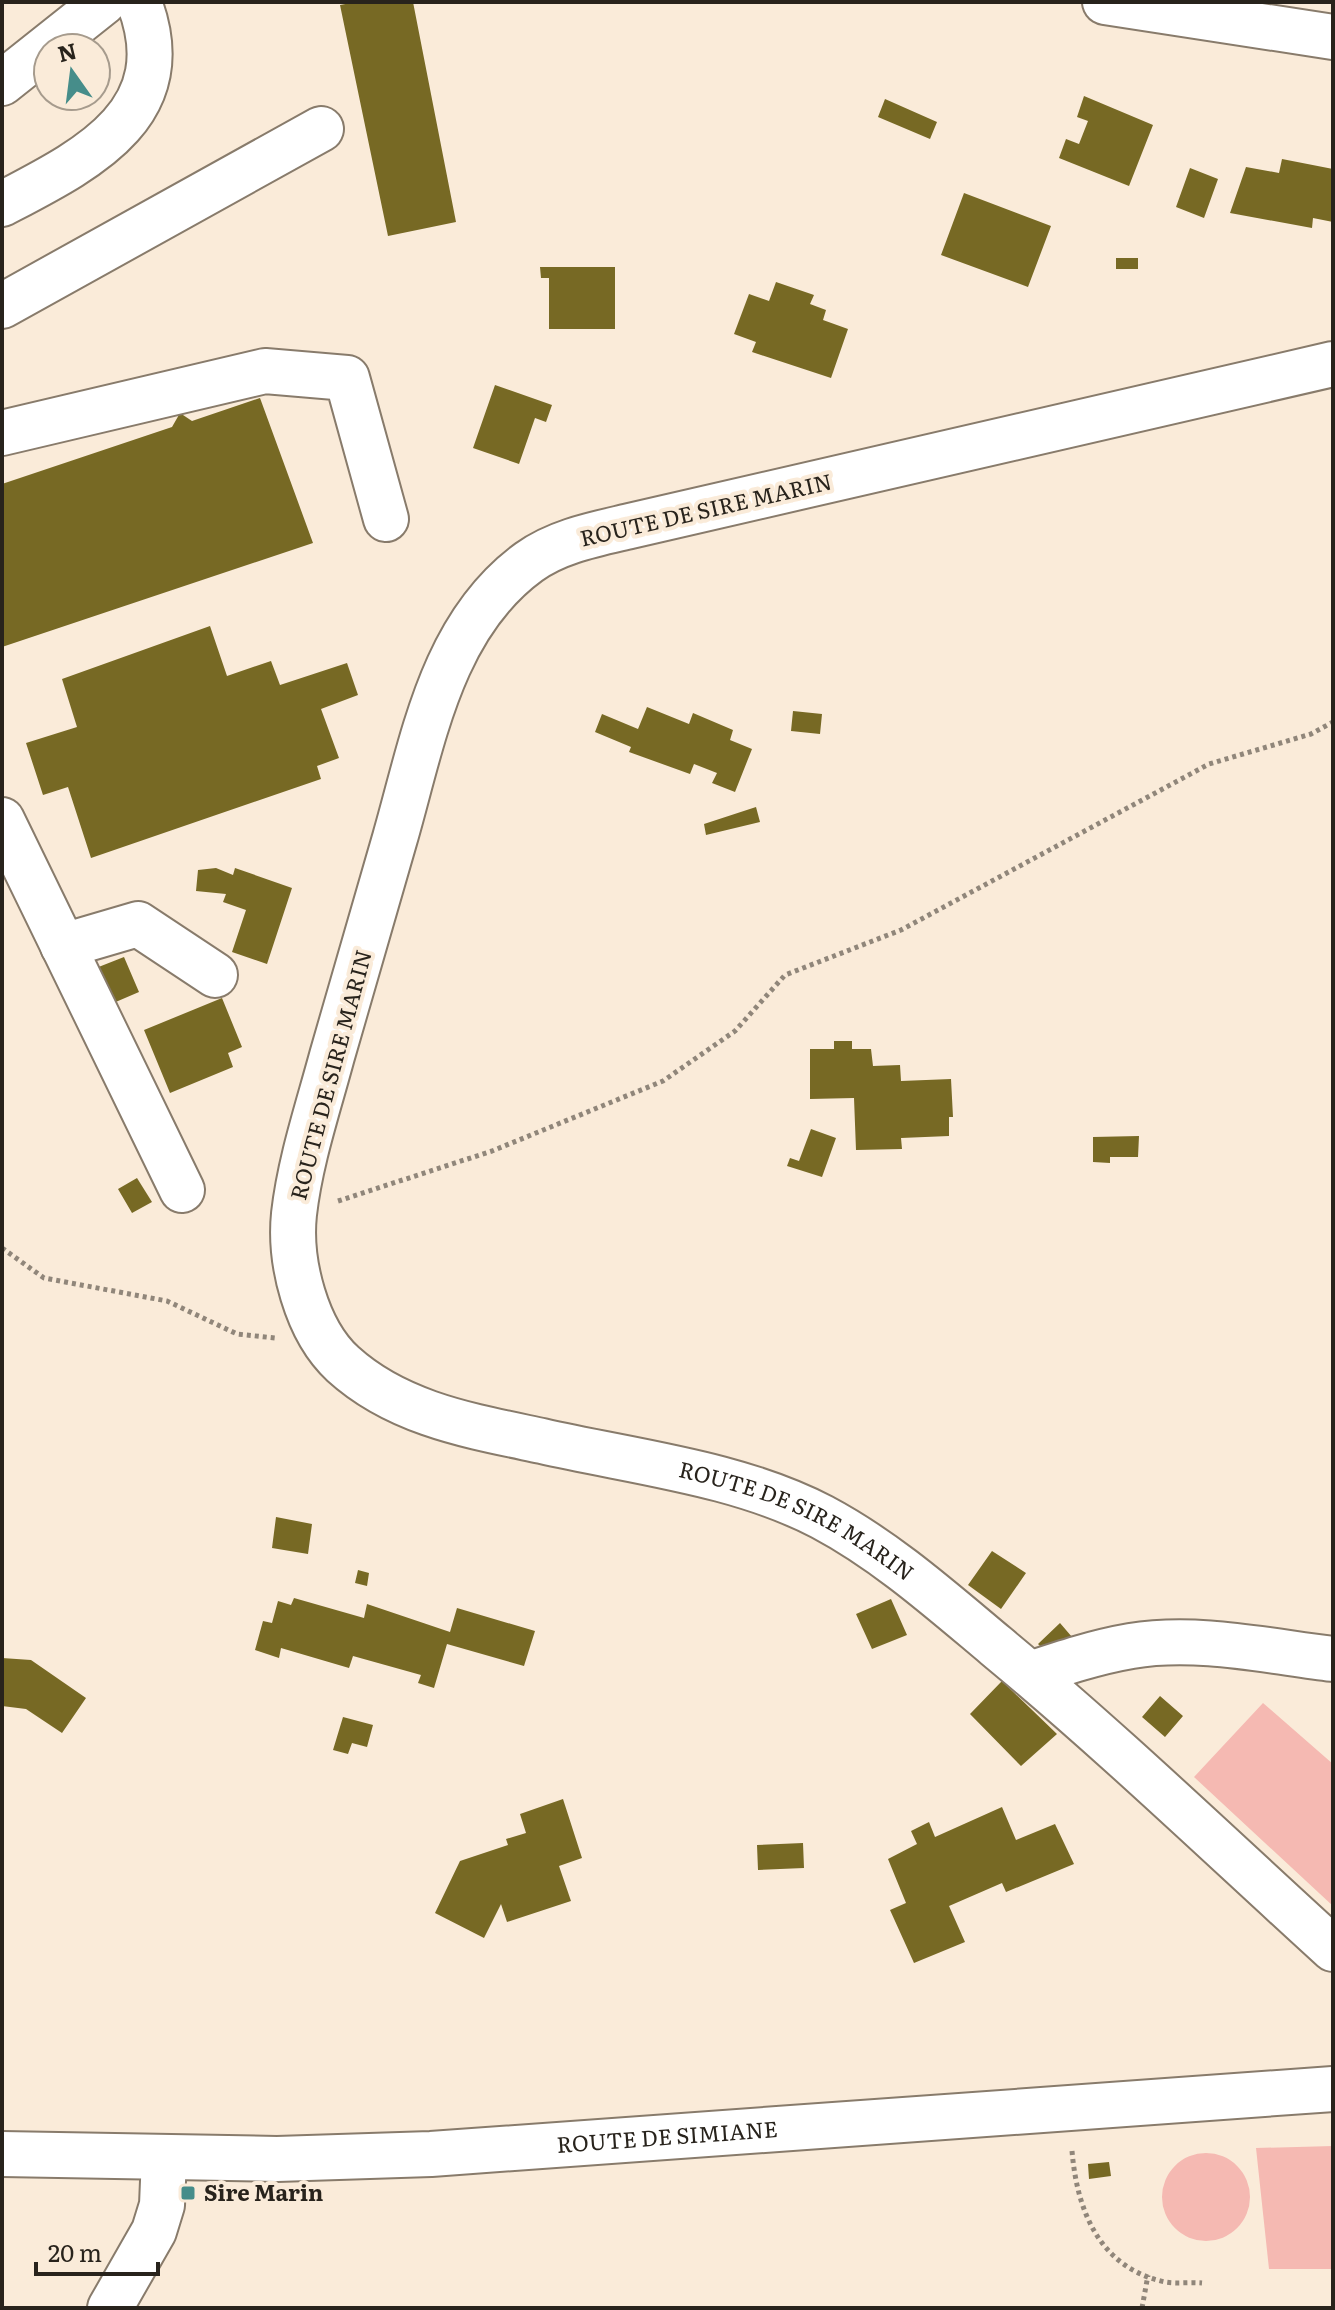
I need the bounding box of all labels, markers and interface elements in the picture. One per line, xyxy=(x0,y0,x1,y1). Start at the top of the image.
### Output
north arrow xyxy=(32,32,112,112)
text: N xyxy=(54,33,80,69)
street label: ROUTE DE SIRE MARIN xyxy=(576,463,835,554)
street label: ROUTE DE SIRE MARIN xyxy=(280,946,379,1203)
street label: ROUTE DE SIRE MARIN xyxy=(676,1452,922,1588)
street label: ROUTE DE SIMIANE xyxy=(556,2111,779,2160)
place label: Sire Marin xyxy=(204,2175,323,2208)
marker: Sire Marin xyxy=(179,2184,197,2202)
scale bar xyxy=(36,2226,158,2276)
text: 20 m xyxy=(48,2234,102,2269)

